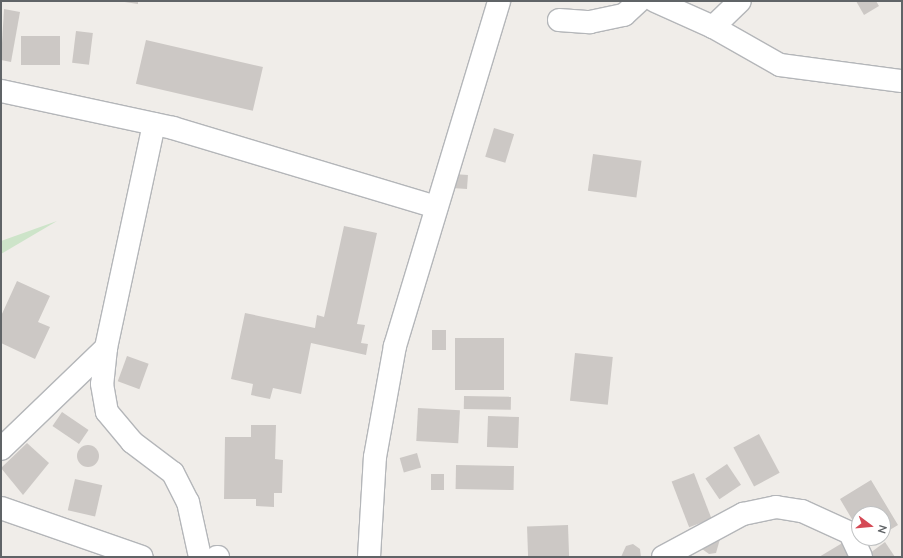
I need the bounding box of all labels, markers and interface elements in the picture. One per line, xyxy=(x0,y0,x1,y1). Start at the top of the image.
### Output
north arrow xyxy=(851,506,891,546)
text: N xyxy=(874,523,890,535)

